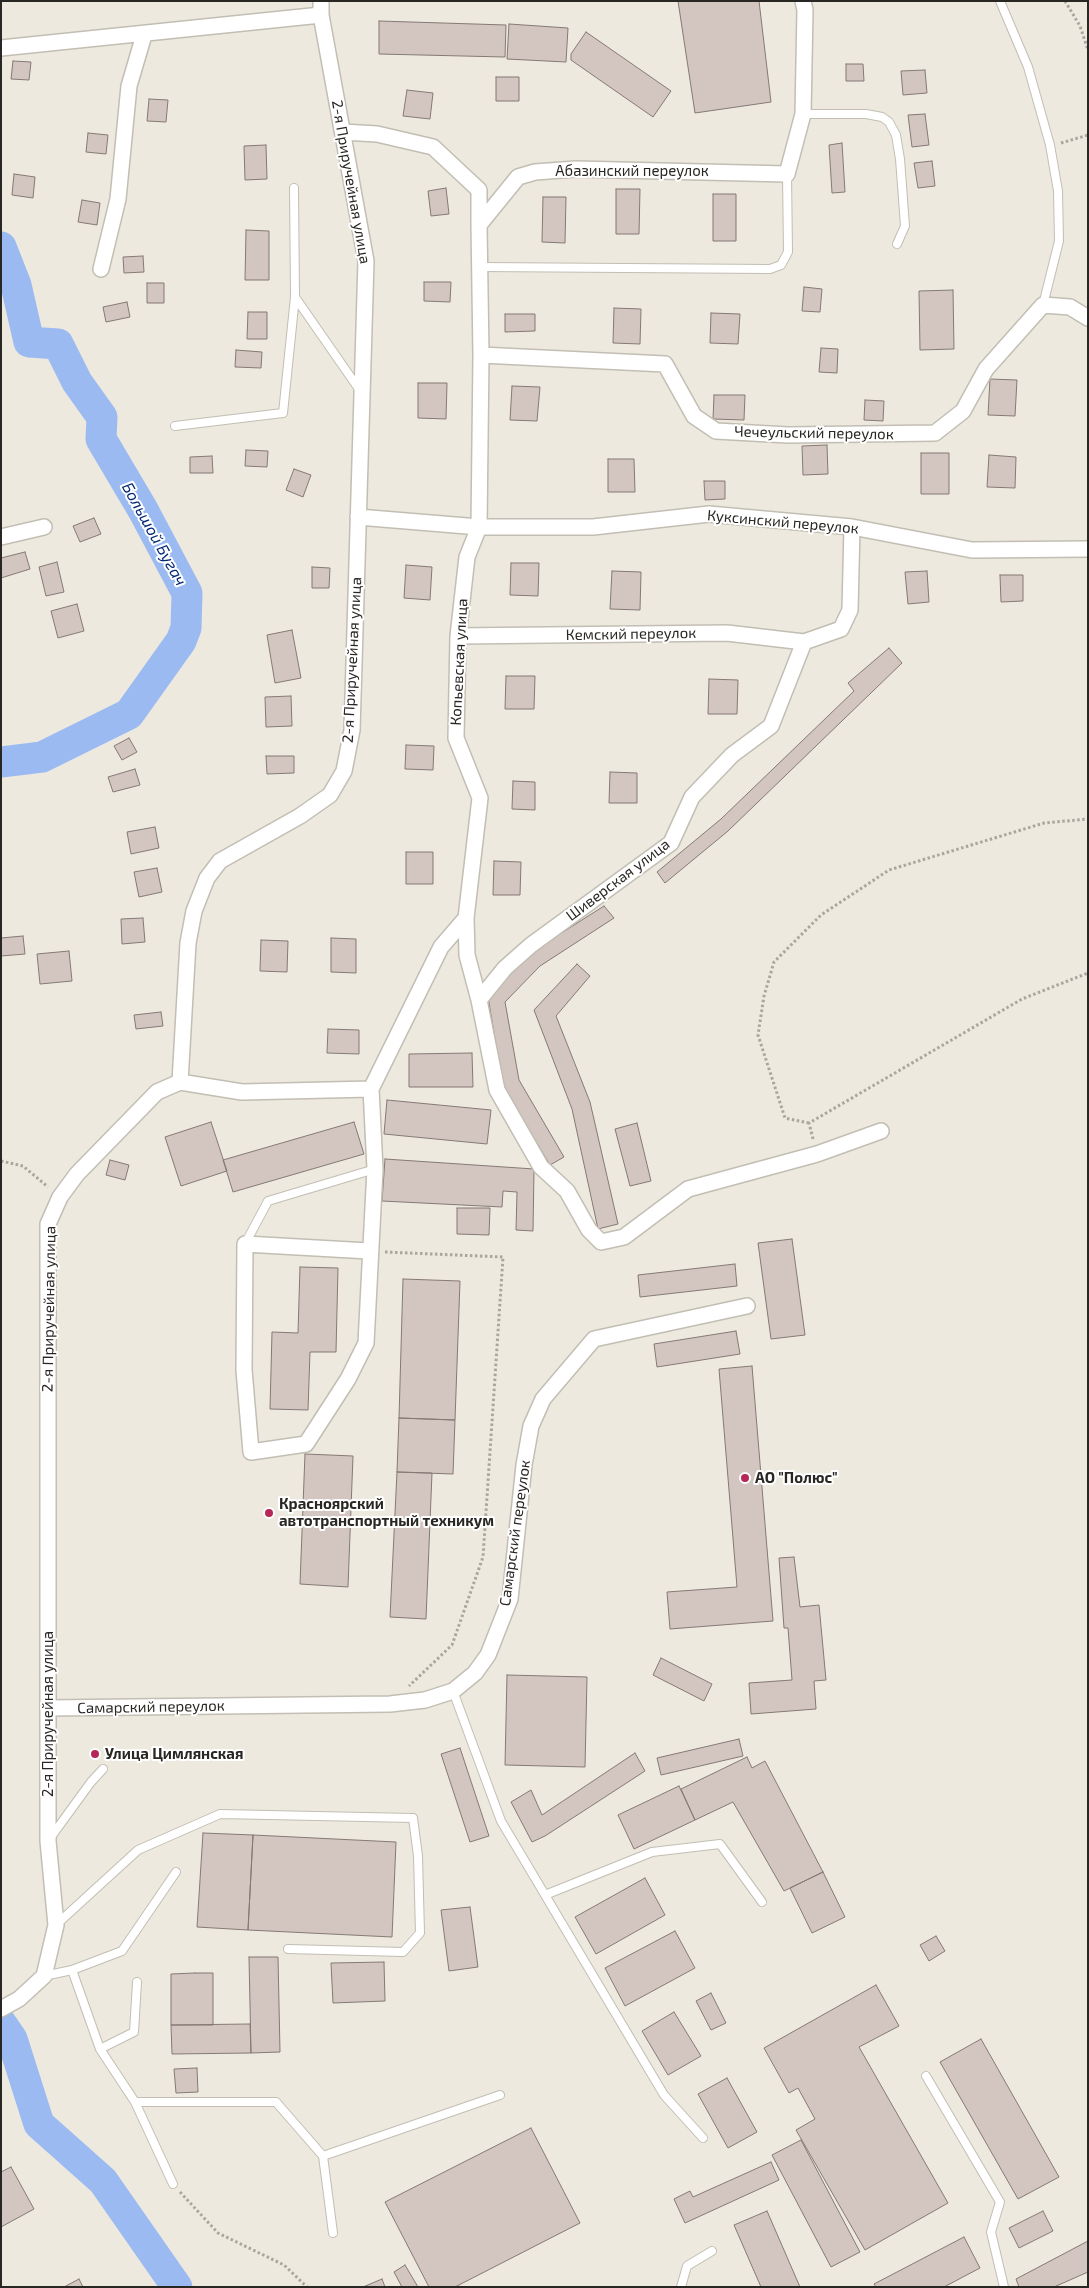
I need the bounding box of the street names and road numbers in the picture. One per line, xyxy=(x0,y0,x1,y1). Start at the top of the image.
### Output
street label: 2-я Приручейная улица xyxy=(328,99,374,265)
street label: Абазинский переулок xyxy=(555,162,709,180)
street label: Чечеульский переулок xyxy=(734,423,894,443)
street label: Куксинский переулок xyxy=(706,506,860,538)
street label: 2-я Приручейная улица xyxy=(339,577,365,743)
street label: Копьевская улица xyxy=(447,598,471,726)
street label: Кемский переулок xyxy=(566,624,696,644)
street label: Шиверская улица xyxy=(563,835,673,925)
street label: 2-я Приручейная улица xyxy=(39,1226,59,1392)
street label: Самарский переулок xyxy=(496,1459,534,1607)
street label: 2-я Приручейная улица xyxy=(39,1631,57,1797)
street label: Самарский переулок xyxy=(77,1697,225,1717)

